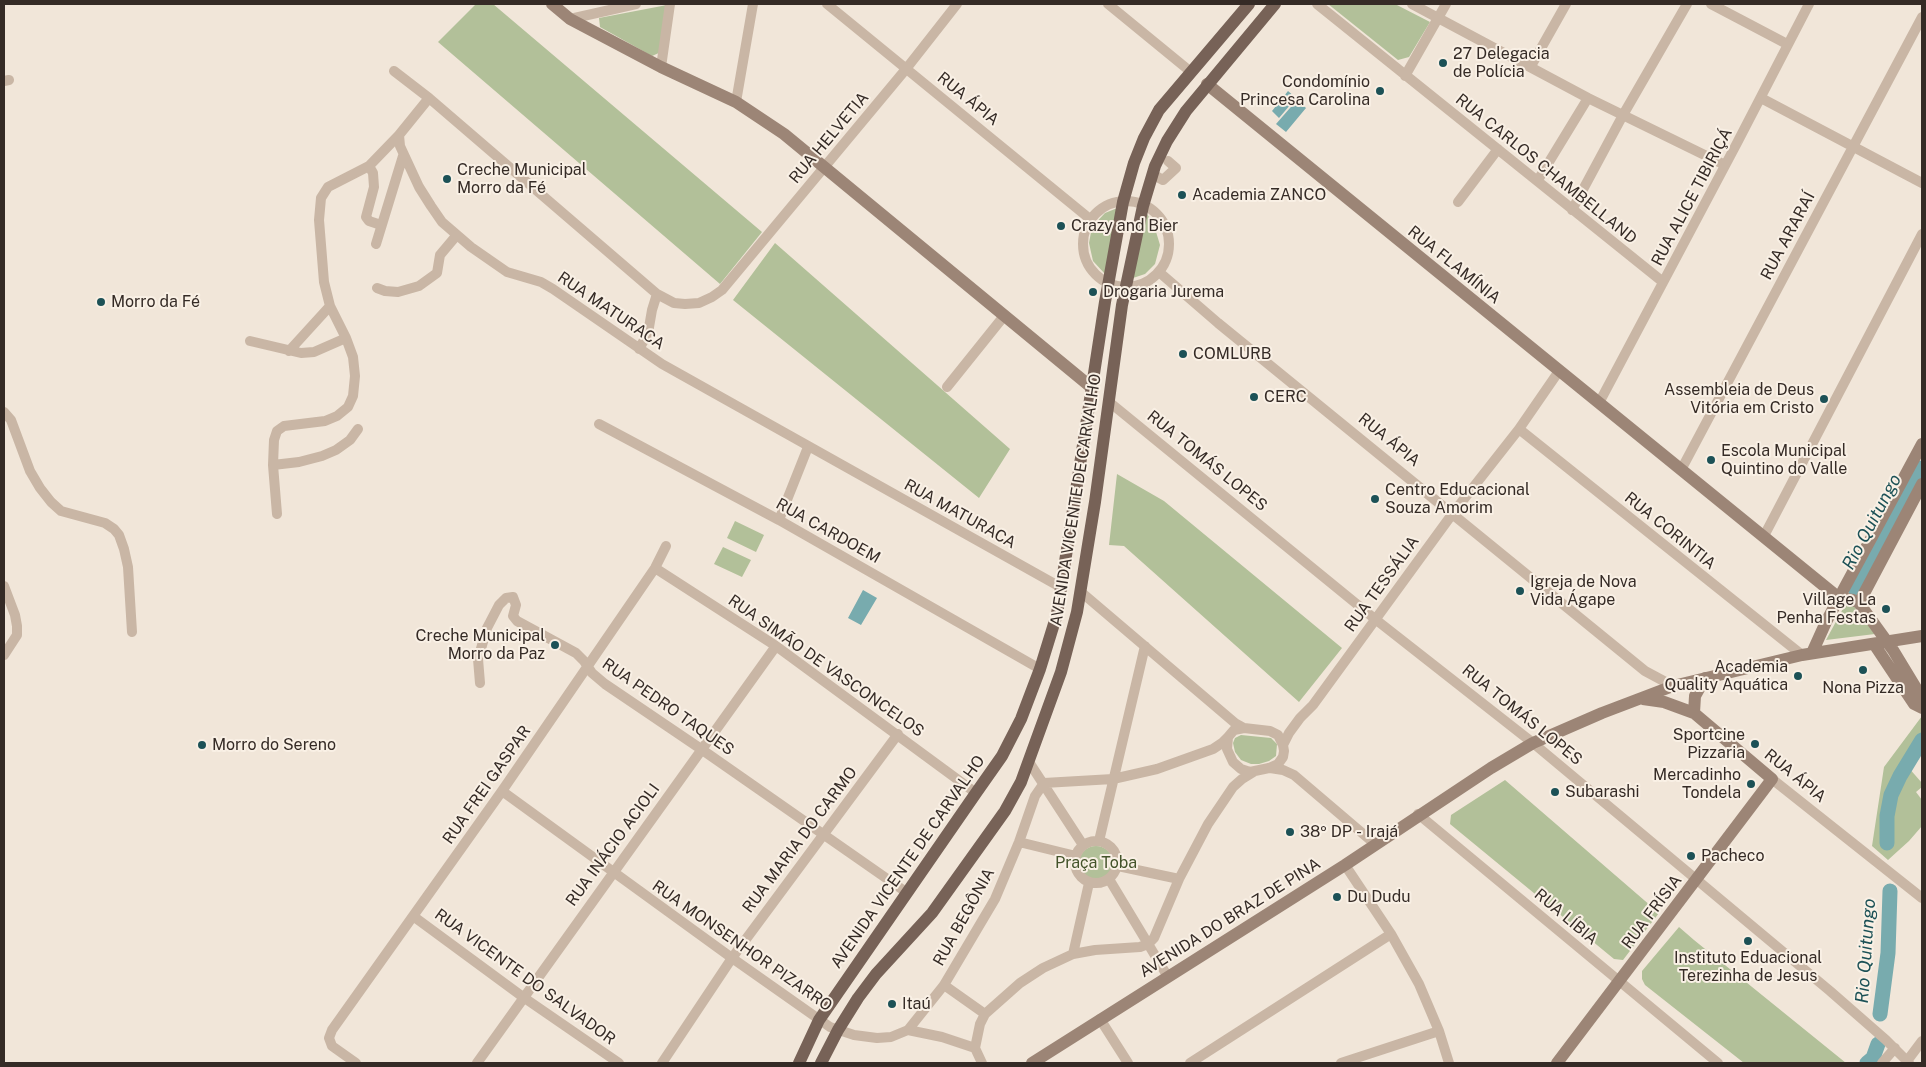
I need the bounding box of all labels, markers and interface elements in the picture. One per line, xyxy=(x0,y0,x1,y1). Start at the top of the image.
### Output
place label: 27 Delegacia de Polícia xyxy=(1453,44,1550,82)
marker: 27 Delegacia de Polícia xyxy=(1437,57,1449,69)
street label: RUA ÁPIA xyxy=(933,68,1003,130)
place label: Condomínio Princesa Carolina xyxy=(1240,72,1370,110)
marker: Condomínio Princesa Carolina xyxy=(1374,85,1386,97)
street label: RUA HELVETIA xyxy=(785,88,873,188)
street label: RUA CARLOS CHAMBELLAND xyxy=(1452,90,1640,248)
street label: RUA ALICE TIBIRIÇÁ xyxy=(1648,125,1736,269)
place label: Creche Municipal Morro da Fé xyxy=(457,160,587,198)
marker: Creche Municipal Morro da Fé xyxy=(441,173,453,185)
place label: Academia ZANCO xyxy=(1192,185,1326,205)
marker: Academia ZANCO xyxy=(1176,189,1188,201)
street label: RUA ARARAÍ xyxy=(1757,189,1819,283)
place label: Crazy and Bier xyxy=(1071,216,1178,236)
marker: Crazy and Bier xyxy=(1055,220,1067,232)
street label: RUA FLAMÍNIA xyxy=(1404,222,1504,308)
street label: RUA MATURACA xyxy=(554,268,668,354)
place label: Drogaria Jurema xyxy=(1103,282,1224,302)
marker: Drogaria Jurema xyxy=(1087,286,1099,298)
place label: Morro da Fé xyxy=(111,292,200,312)
marker: Morro da Fé xyxy=(95,296,107,308)
place label: COMLURB xyxy=(1193,344,1272,364)
marker: COMLURB xyxy=(1177,348,1189,360)
street label: AVENIDA VICENTE DE CARVALHO xyxy=(1047,372,1105,628)
place label: Assembleia de Deus Vitória em Cristo xyxy=(1664,380,1814,418)
place label: CERC xyxy=(1264,387,1307,407)
marker: CERC xyxy=(1248,391,1260,403)
marker: Assembleia de Deus Vitória em Cristo xyxy=(1818,393,1830,405)
street label: RUA TOMÁS LOPES xyxy=(1143,407,1271,515)
street label: RUA ÁPIA xyxy=(1354,409,1424,471)
place label: Escola Municipal Quintino do Valle xyxy=(1721,441,1847,479)
marker: Escola Municipal Quintino do Valle xyxy=(1705,454,1717,466)
water label: Rio Quitungo xyxy=(1838,471,1906,573)
street label: RUA MATURACA xyxy=(901,475,1019,553)
place label: Centro Educacional Souza Amorim xyxy=(1385,480,1530,518)
street label: RUA CORINTIA xyxy=(1620,488,1720,574)
marker: Centro Educacional Souza Amorim xyxy=(1369,493,1381,505)
street label: RUA CARDOEM xyxy=(772,494,884,568)
street label: RUA TESSÁLIA xyxy=(1341,532,1423,636)
place label: Igreja de Nova Vida Ágape xyxy=(1530,572,1637,610)
marker: Igreja de Nova Vida Ágape xyxy=(1514,585,1526,597)
place label: Village La Penha Festas xyxy=(1777,590,1876,628)
street label: RUA SIMÃO DE VASCONCELOS xyxy=(724,591,928,741)
marker: Village La Penha Festas xyxy=(1880,603,1892,615)
place label: Creche Municipal Morro da Paz xyxy=(415,626,545,664)
marker: Creche Municipal Morro da Paz xyxy=(549,639,561,651)
street label: RUA PEDRO TAQUES xyxy=(598,654,738,760)
place label: Academia Quality Aquática xyxy=(1664,657,1788,695)
street label: RUA TOMÁS LOPES xyxy=(1458,661,1586,769)
marker: Nona Pizza xyxy=(1857,664,1869,676)
marker: Academia Quality Aquática xyxy=(1792,670,1804,682)
place label: Nona Pizza xyxy=(1822,678,1904,698)
street label: RUA FREI GASPAR xyxy=(439,722,535,848)
place label: Sportcine Pizzaria xyxy=(1673,725,1745,763)
place label: Morro do Sereno xyxy=(212,735,336,755)
marker: Sportcine Pizzaria xyxy=(1749,738,1761,750)
marker: Morro do Sereno xyxy=(196,739,208,751)
street label: RUA ÁPIA xyxy=(1760,745,1830,807)
street label: AVENIDA VICENTE DE CARVALHO xyxy=(827,752,989,972)
street label: RUA MARIA DO CARMO xyxy=(739,763,861,917)
place label: Mercadinho Tondela xyxy=(1653,765,1741,803)
marker: Mercadinho Tondela xyxy=(1745,778,1757,790)
street label: RUA INÁCIO ACIOLI xyxy=(562,780,664,910)
place label: Subarashi xyxy=(1565,782,1639,802)
marker: Subarashi xyxy=(1549,786,1561,798)
place label: 38º DP - Irajá xyxy=(1300,822,1398,842)
marker: 38º DP - Irajá xyxy=(1284,826,1296,838)
place label: Pacheco xyxy=(1701,846,1764,866)
marker: Pacheco xyxy=(1685,850,1697,862)
park label: Praça Toba xyxy=(1055,853,1137,873)
street label: AVENIDA DO BRAZ DE PINA xyxy=(1136,854,1324,982)
street label: RUA BEGÔNIA xyxy=(929,865,999,969)
street label: RUA FRÍSIA xyxy=(1618,871,1686,953)
street label: RUA MONSENHOR PIZARRO xyxy=(648,876,836,1016)
street label: RUA LÍBIA xyxy=(1530,885,1602,949)
place label: Du Dudu xyxy=(1347,887,1410,907)
marker: Du Dudu xyxy=(1331,891,1343,903)
water label: Rio Quitungo xyxy=(1852,898,1880,1004)
street label: RUA VICENTE DO SALVADOR xyxy=(431,905,619,1049)
marker: Instituto Eduacional Terezinha de Jesus xyxy=(1742,935,1754,947)
place label: Instituto Eduacional Terezinha de Jesus xyxy=(1674,948,1822,986)
place label: Itaú xyxy=(902,994,931,1014)
marker: Itaú xyxy=(886,998,898,1010)

